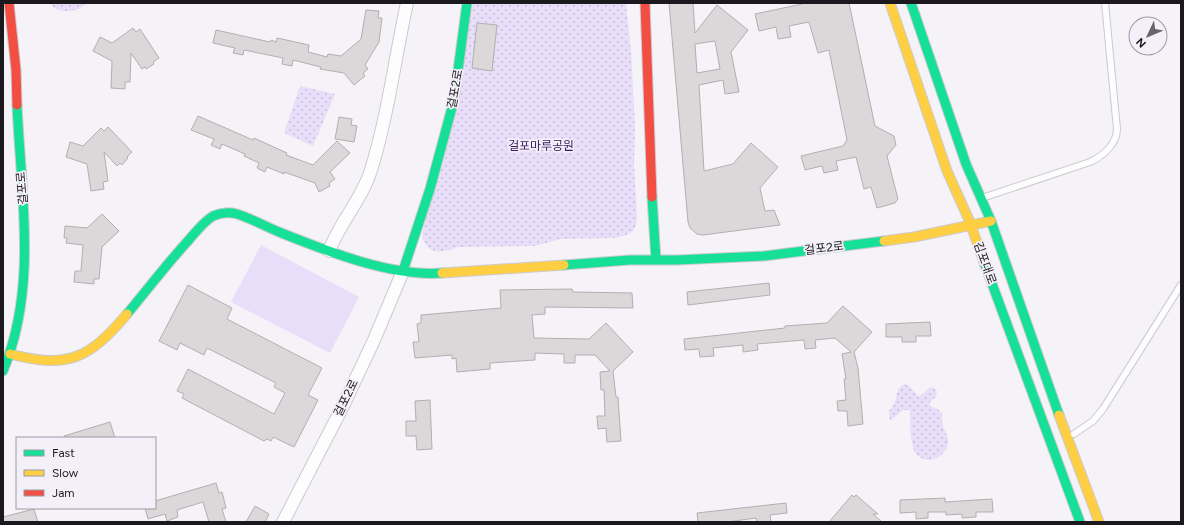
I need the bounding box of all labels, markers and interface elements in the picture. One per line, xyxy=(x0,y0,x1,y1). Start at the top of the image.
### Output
north arrow xyxy=(1128,16,1168,56)
text: N xyxy=(1134,35,1149,50)
street label: 걸포2로 xyxy=(445,68,465,110)
park label: 걸포마루공원 xyxy=(508,139,574,153)
street label: 걸포로 xyxy=(14,171,30,205)
street label: 걸포2로 xyxy=(803,239,845,257)
street label: 김포대로 xyxy=(971,240,999,286)
street label: 걸포2로 xyxy=(331,377,361,419)
legend xyxy=(16,437,156,509)
text: Fast xyxy=(52,446,75,460)
text: Slow xyxy=(52,466,79,480)
text: Jam xyxy=(52,486,75,500)

